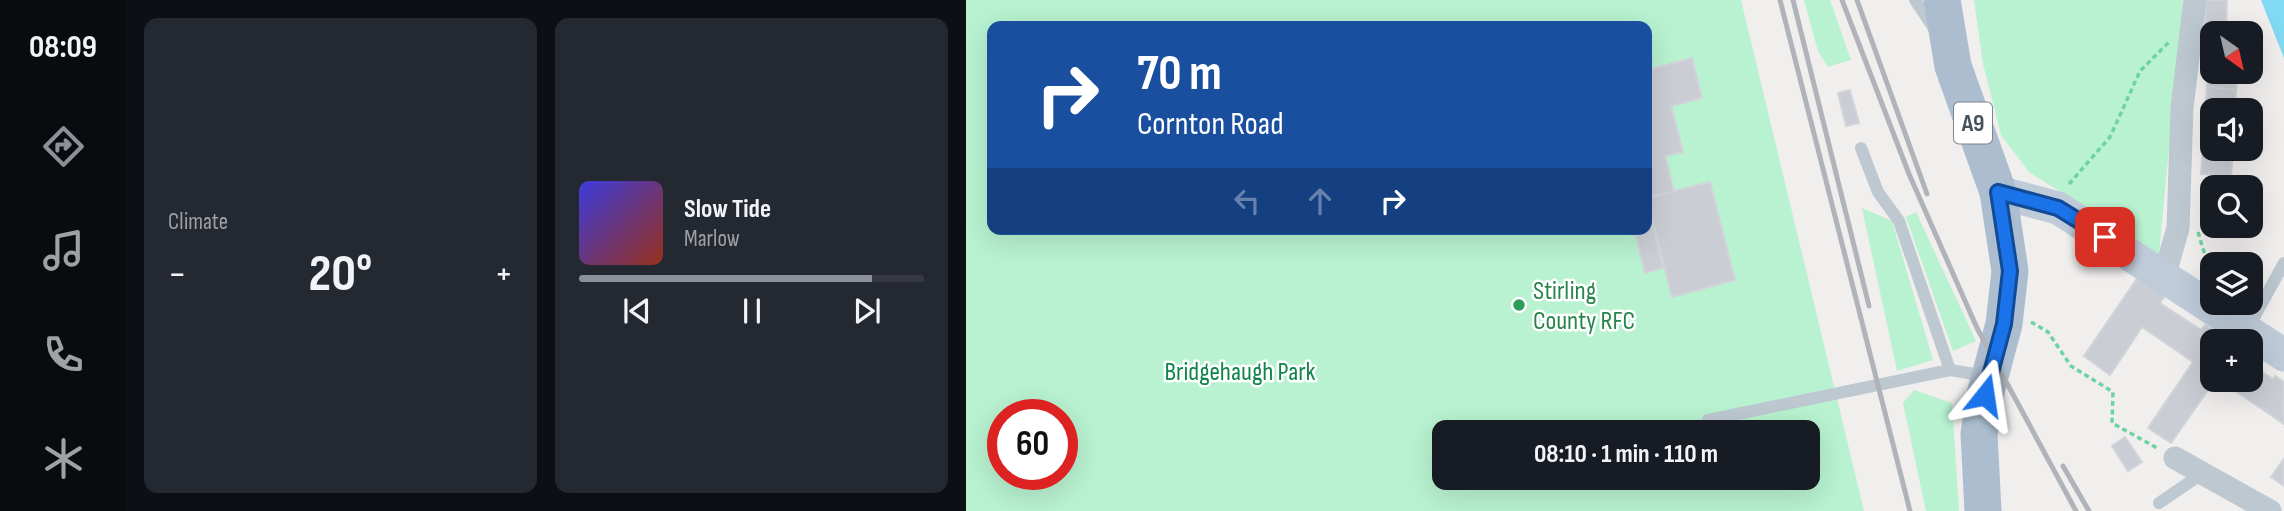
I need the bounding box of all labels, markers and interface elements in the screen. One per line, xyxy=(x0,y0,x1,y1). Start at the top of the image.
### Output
north arrow xyxy=(2200,21,2263,84)
map controls xyxy=(2200,21,2263,392)
text: 08:09 xyxy=(29,28,97,67)
text: 70 m xyxy=(1137,45,1222,104)
icon: right xyxy=(1022,49,1113,140)
button: sound xyxy=(2200,98,2263,161)
road number: A9 xyxy=(1954,103,1992,144)
text: Cornton Road xyxy=(1137,105,1284,144)
icon: directions xyxy=(39,122,88,171)
button: search xyxy=(2200,175,2263,238)
icon: left xyxy=(1228,182,1266,220)
icon: ahead xyxy=(1301,182,1339,220)
icon: right xyxy=(1374,182,1412,220)
text: Slow Tide xyxy=(684,194,771,225)
pin xyxy=(2075,207,2135,267)
text: Climate xyxy=(168,208,228,236)
icon: arrive xyxy=(2086,218,2124,256)
text: Marlow xyxy=(684,225,740,253)
icon: music xyxy=(39,226,88,275)
text: 20° xyxy=(309,243,372,306)
text: − xyxy=(168,252,187,297)
text: + xyxy=(494,252,513,297)
button: layers xyxy=(2200,252,2263,315)
place label: Stirling County RFC xyxy=(1533,276,1635,337)
icon: previous xyxy=(618,292,656,330)
icon: pause xyxy=(733,292,771,330)
icon: next xyxy=(848,292,886,330)
marker: Stirling County RFC xyxy=(1511,297,1527,313)
button: + xyxy=(2200,329,2263,392)
icon: phone xyxy=(39,330,88,379)
park label: Bridgehaugh Park xyxy=(1164,357,1316,388)
position arrow xyxy=(1948,358,2022,432)
speed limit sign: 60 xyxy=(987,399,1078,490)
icon: climate xyxy=(39,434,88,483)
text: 08:10 · 1 min · 110 m xyxy=(1534,439,1718,470)

